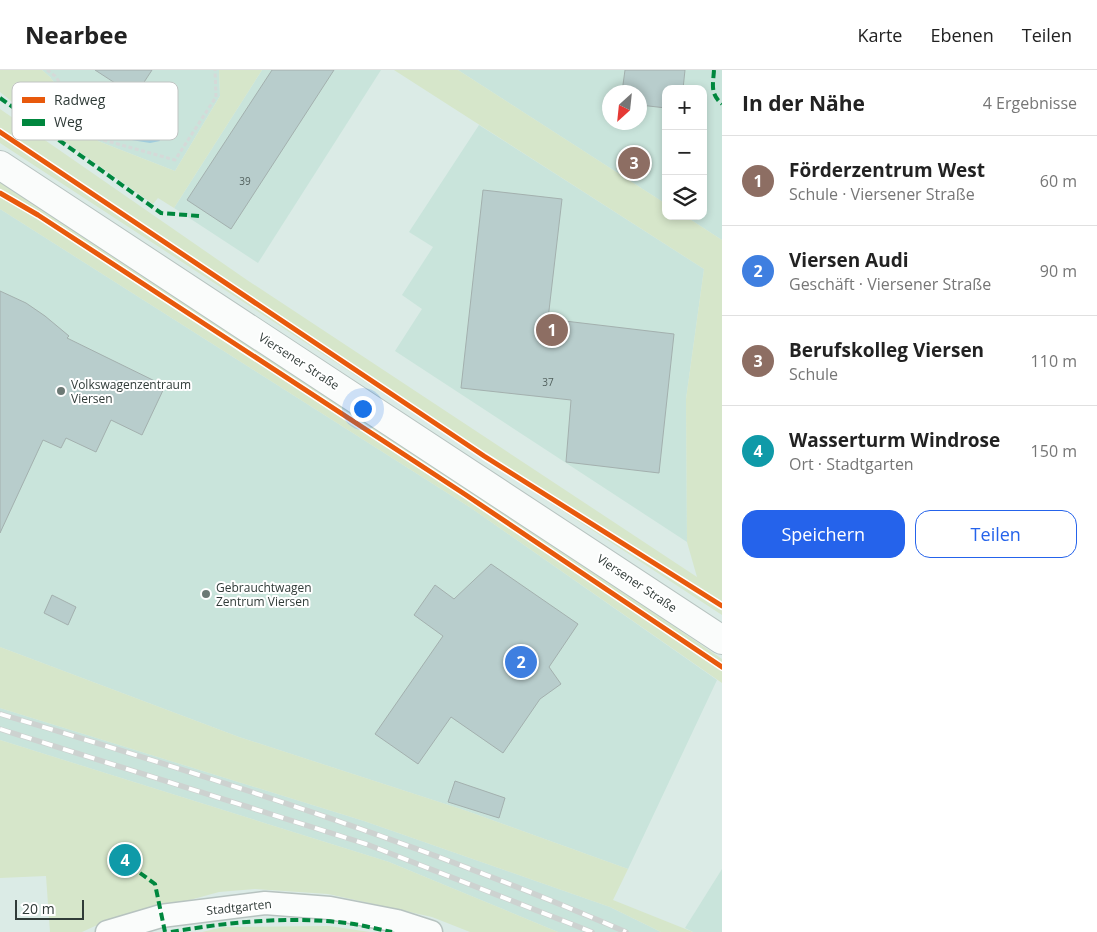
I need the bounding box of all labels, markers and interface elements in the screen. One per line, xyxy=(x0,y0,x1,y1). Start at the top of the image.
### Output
text: Nearbee xyxy=(25,18,128,51)
text: Karte xyxy=(858,23,902,47)
text: Ebenen xyxy=(930,23,994,47)
text: Teilen xyxy=(1022,23,1072,47)
legend xyxy=(12,82,178,140)
north arrow xyxy=(602,85,647,130)
map controls xyxy=(662,85,707,220)
button: + xyxy=(662,85,707,130)
text: In der Nähe xyxy=(742,89,865,117)
text: Radweg xyxy=(54,90,106,109)
text: 4 Ergebnisse xyxy=(983,92,1077,114)
text: Weg xyxy=(54,112,83,131)
button: − xyxy=(662,130,707,175)
pin: 3 xyxy=(618,144,650,182)
text: Förderzentrum West xyxy=(789,157,985,183)
text: 1 xyxy=(753,170,763,192)
text: 60 m xyxy=(1040,170,1077,192)
house number: 39 xyxy=(239,174,251,188)
button: layers xyxy=(662,175,707,220)
text: Schule · Viersener Straße xyxy=(789,183,975,205)
text: Viersen Audi xyxy=(789,247,909,273)
text: 2 xyxy=(753,260,763,282)
text: 90 m xyxy=(1040,260,1077,282)
text: Geschäft · Viersener Straße xyxy=(789,273,991,295)
pin: 1 xyxy=(536,311,568,349)
street label: Viersener Straße xyxy=(255,329,343,394)
text: Berufskolleg Viersen xyxy=(789,337,984,363)
text: 3 xyxy=(753,350,763,372)
text: 110 m xyxy=(1031,350,1077,372)
text: Schule xyxy=(789,363,838,385)
house number: 37 xyxy=(542,375,554,389)
place label: Volkswagenzentraum Viersen xyxy=(71,376,191,407)
marker: Volkswagenzentraum Viersen xyxy=(55,385,67,397)
your location xyxy=(350,396,376,422)
text: Wasserturm Windrose xyxy=(789,427,1000,453)
text: 4 xyxy=(753,440,763,462)
text: 150 m xyxy=(1031,440,1077,462)
text: Ort · Stadtgarten xyxy=(789,453,914,475)
button: Speichern xyxy=(742,510,905,558)
button: Teilen xyxy=(915,510,1077,558)
street label: Viersener Straße xyxy=(594,550,681,616)
place label: Gebrauchtwagen Zentrum Viersen xyxy=(216,579,312,610)
marker: Gebrauchtwagen Zentrum Viersen xyxy=(200,588,212,600)
pin: 2 xyxy=(505,643,537,681)
pin: 4 xyxy=(109,841,141,879)
street label: Stadtgarten xyxy=(205,895,273,919)
scale bar xyxy=(15,897,84,920)
text: 20 m xyxy=(22,899,55,918)

